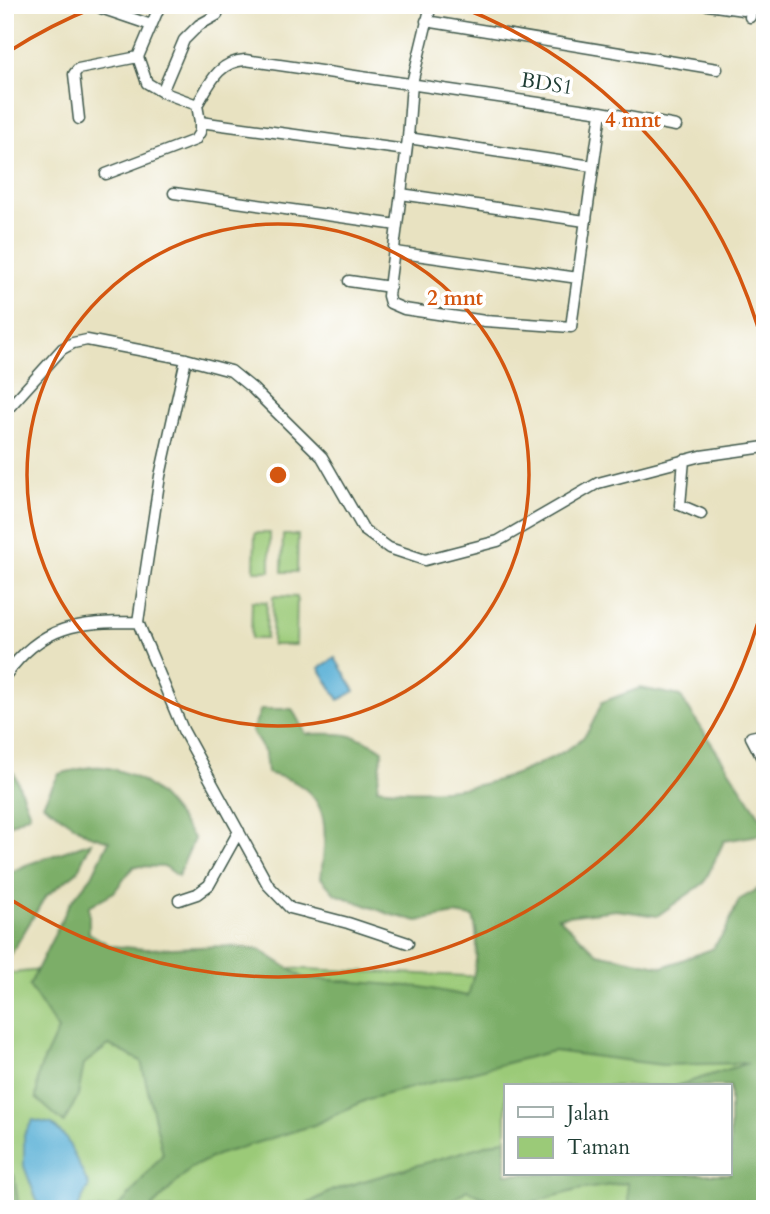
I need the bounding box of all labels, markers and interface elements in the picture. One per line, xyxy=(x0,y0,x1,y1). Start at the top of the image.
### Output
street label: BDS1 xyxy=(519,66,575,102)
text: 4 mnt xyxy=(605,106,662,135)
text: 2 mnt xyxy=(427,284,484,313)
centre of rings xyxy=(266,463,290,487)
legend xyxy=(504,1084,732,1176)
text: Jalan xyxy=(564,1099,610,1128)
text: Taman xyxy=(567,1133,630,1162)

